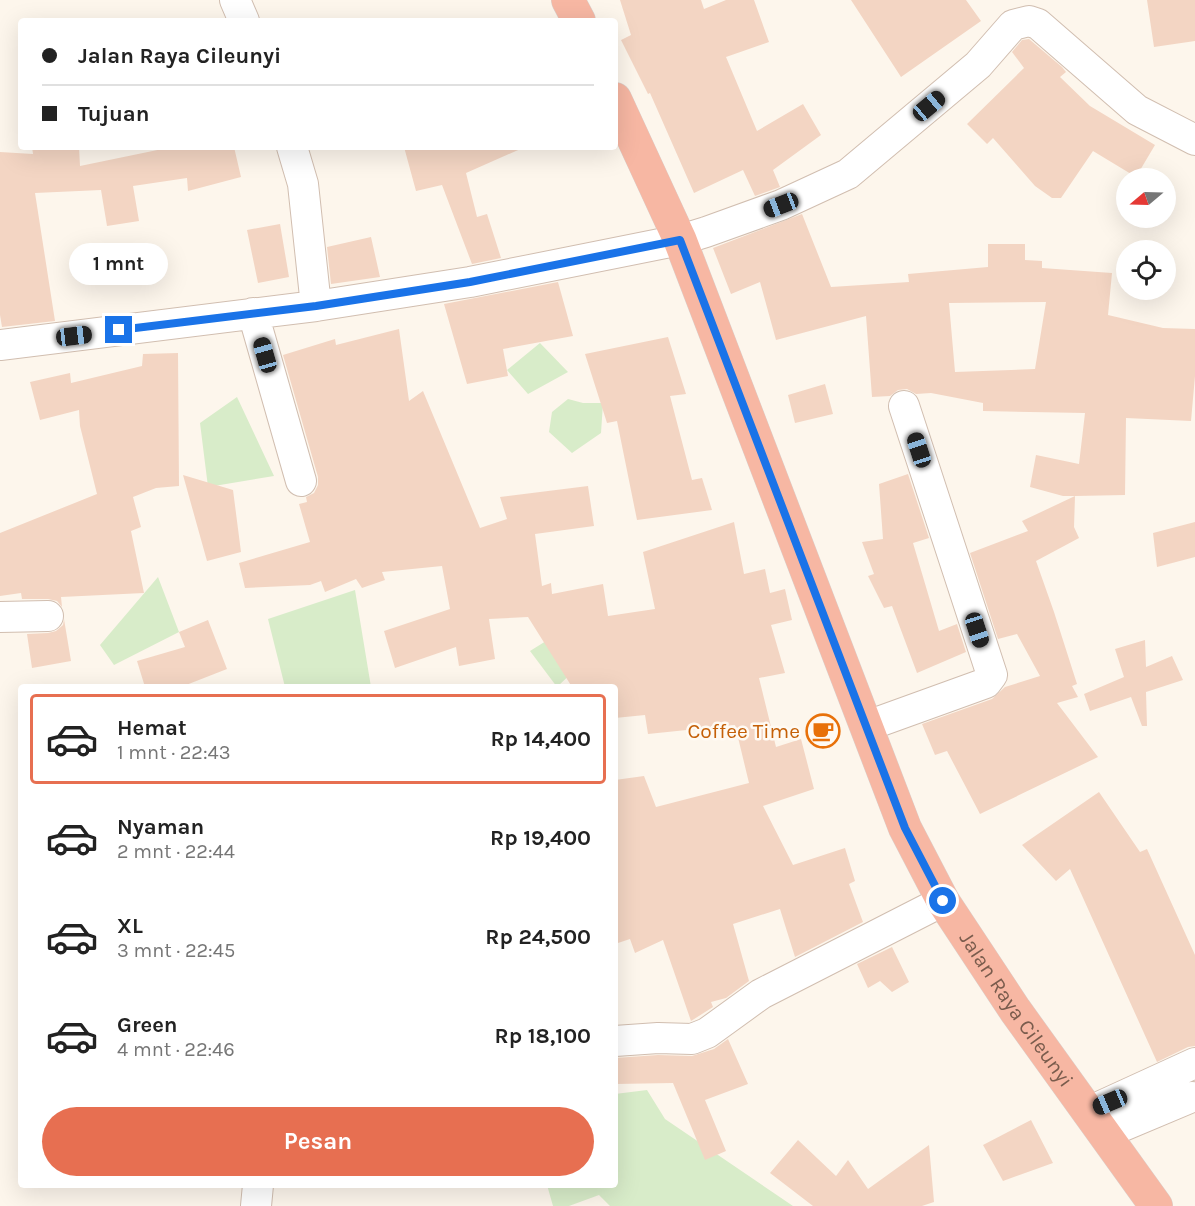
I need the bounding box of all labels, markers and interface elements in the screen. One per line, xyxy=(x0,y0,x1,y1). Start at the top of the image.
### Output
text: Jalan Raya Cileunyi xyxy=(78,43,281,69)
car xyxy=(909,88,949,124)
text: Tujuan xyxy=(78,101,149,127)
north arrow xyxy=(1116,168,1176,228)
map controls xyxy=(1116,168,1176,300)
car xyxy=(761,190,801,220)
button: locate xyxy=(1116,240,1176,300)
callout: 1 mnt xyxy=(70,243,168,285)
text: 1 mnt xyxy=(93,252,144,275)
route end xyxy=(105,316,132,343)
car xyxy=(55,325,93,347)
car xyxy=(251,335,279,375)
car xyxy=(905,430,933,470)
car xyxy=(963,610,991,650)
icon: car xyxy=(45,712,99,766)
cafe icon: Coffee Time xyxy=(805,713,841,749)
text: Hemat xyxy=(117,715,187,741)
place label: Coffee Time xyxy=(688,719,800,743)
text: Rp 14,400 xyxy=(490,726,591,752)
text: 1 mnt · 22:43 xyxy=(117,741,231,764)
icon: car xyxy=(45,811,99,865)
text: Nyaman xyxy=(117,814,204,840)
text: Rp 19,400 xyxy=(490,825,591,851)
text: 2 mnt · 22:44 xyxy=(117,840,235,863)
route start xyxy=(929,887,956,914)
icon: car xyxy=(45,910,99,964)
text: XL xyxy=(117,913,143,939)
text: Rp 24,500 xyxy=(485,924,591,950)
street label: Jalan Raya Cileunyi xyxy=(955,927,1078,1092)
text: 3 mnt · 22:45 xyxy=(117,939,235,962)
icon: car xyxy=(45,1009,99,1063)
text: Green xyxy=(117,1012,178,1038)
text: Rp 18,100 xyxy=(495,1023,591,1049)
text: 4 mnt · 22:46 xyxy=(117,1038,235,1061)
car xyxy=(1090,1087,1130,1117)
button: Pesan xyxy=(42,1107,594,1176)

